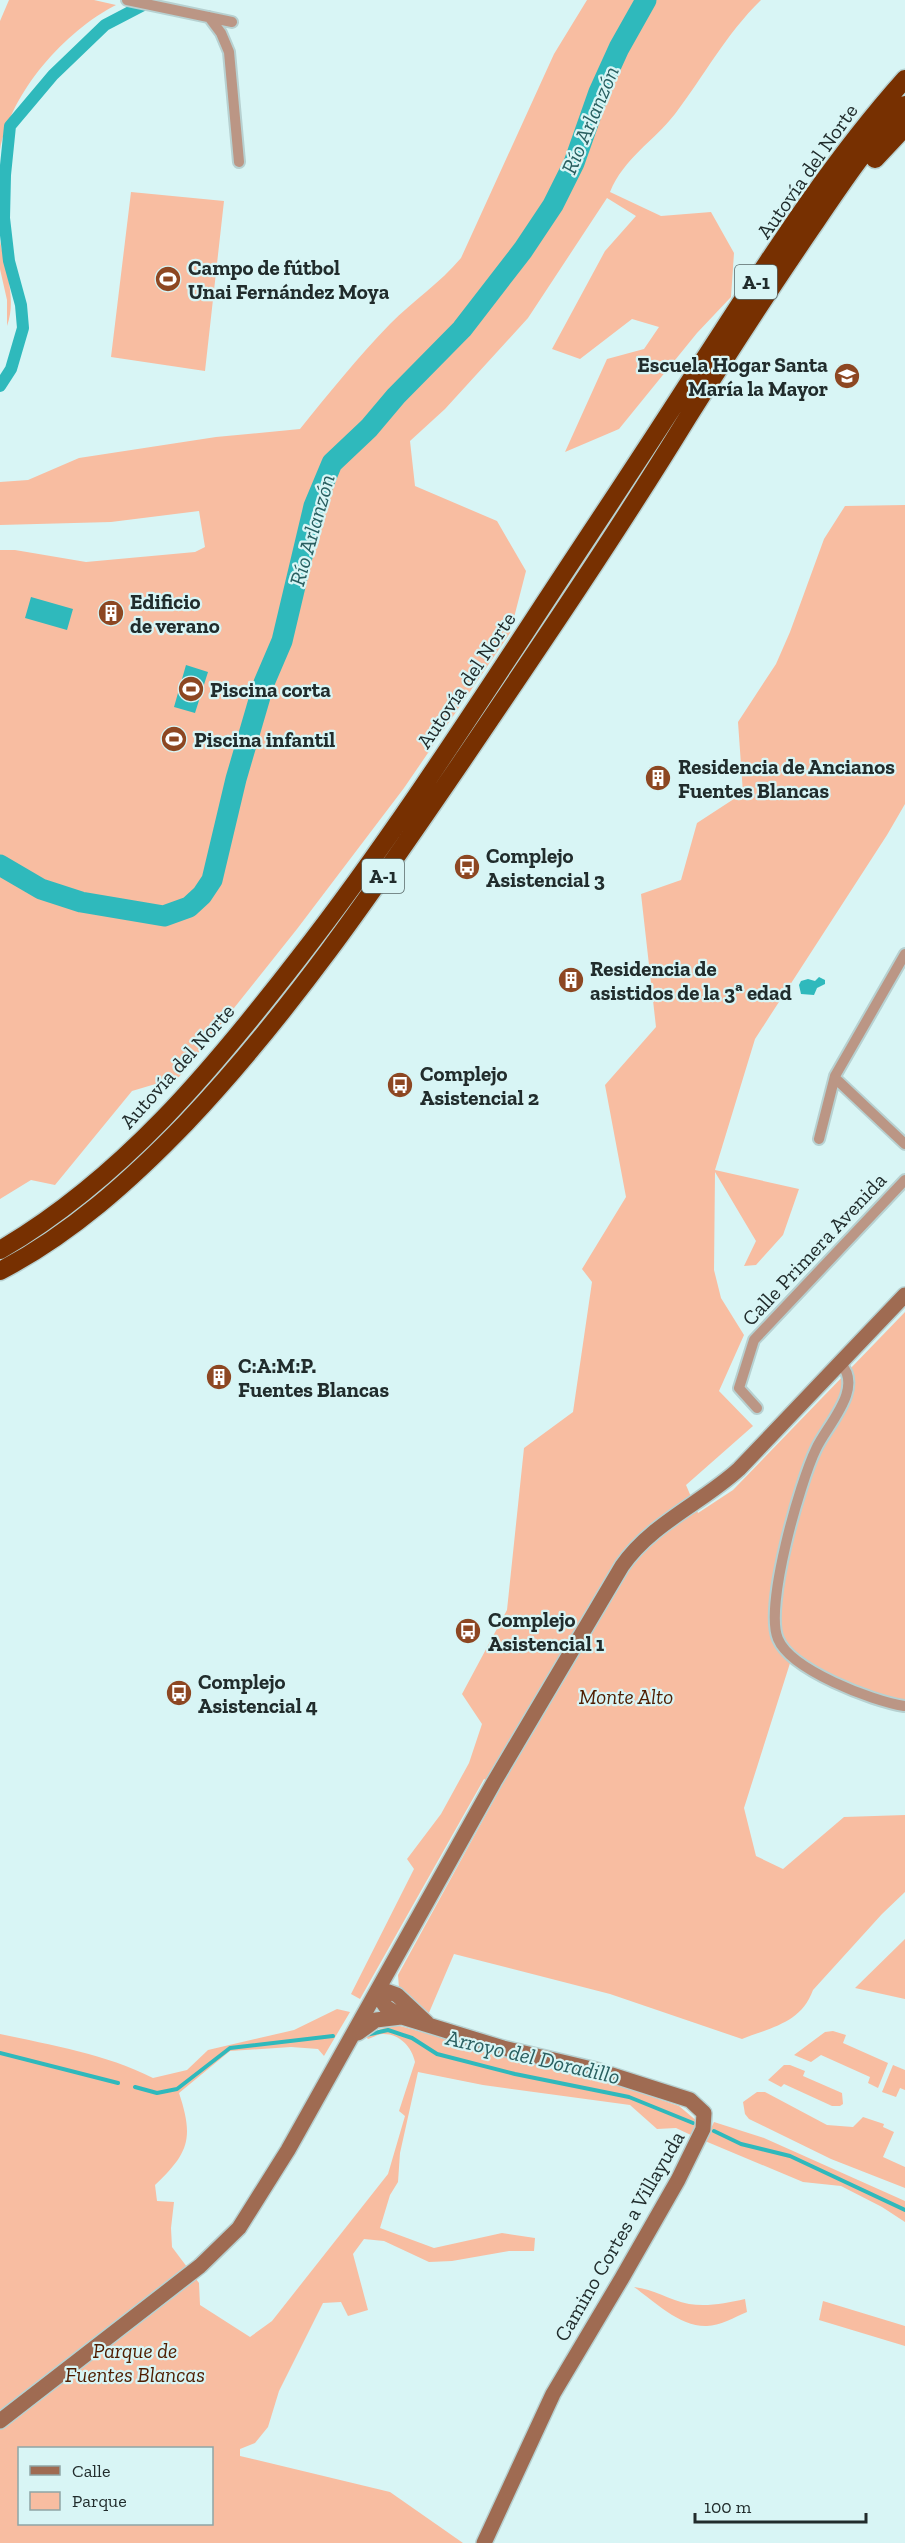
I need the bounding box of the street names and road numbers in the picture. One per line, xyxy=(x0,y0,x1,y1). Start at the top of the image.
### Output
street label: Autovía del Norte xyxy=(751,99,863,243)
road number: A-1 xyxy=(735,265,777,299)
street label: Autovía del Norte xyxy=(411,607,521,753)
road number: A-1 xyxy=(362,859,404,893)
street label: Autovía del Norte xyxy=(115,999,239,1133)
street label: Calle Primera Avenida xyxy=(737,1167,891,1331)
street label: Camino Cortes a Villayuda xyxy=(549,2127,689,2345)

